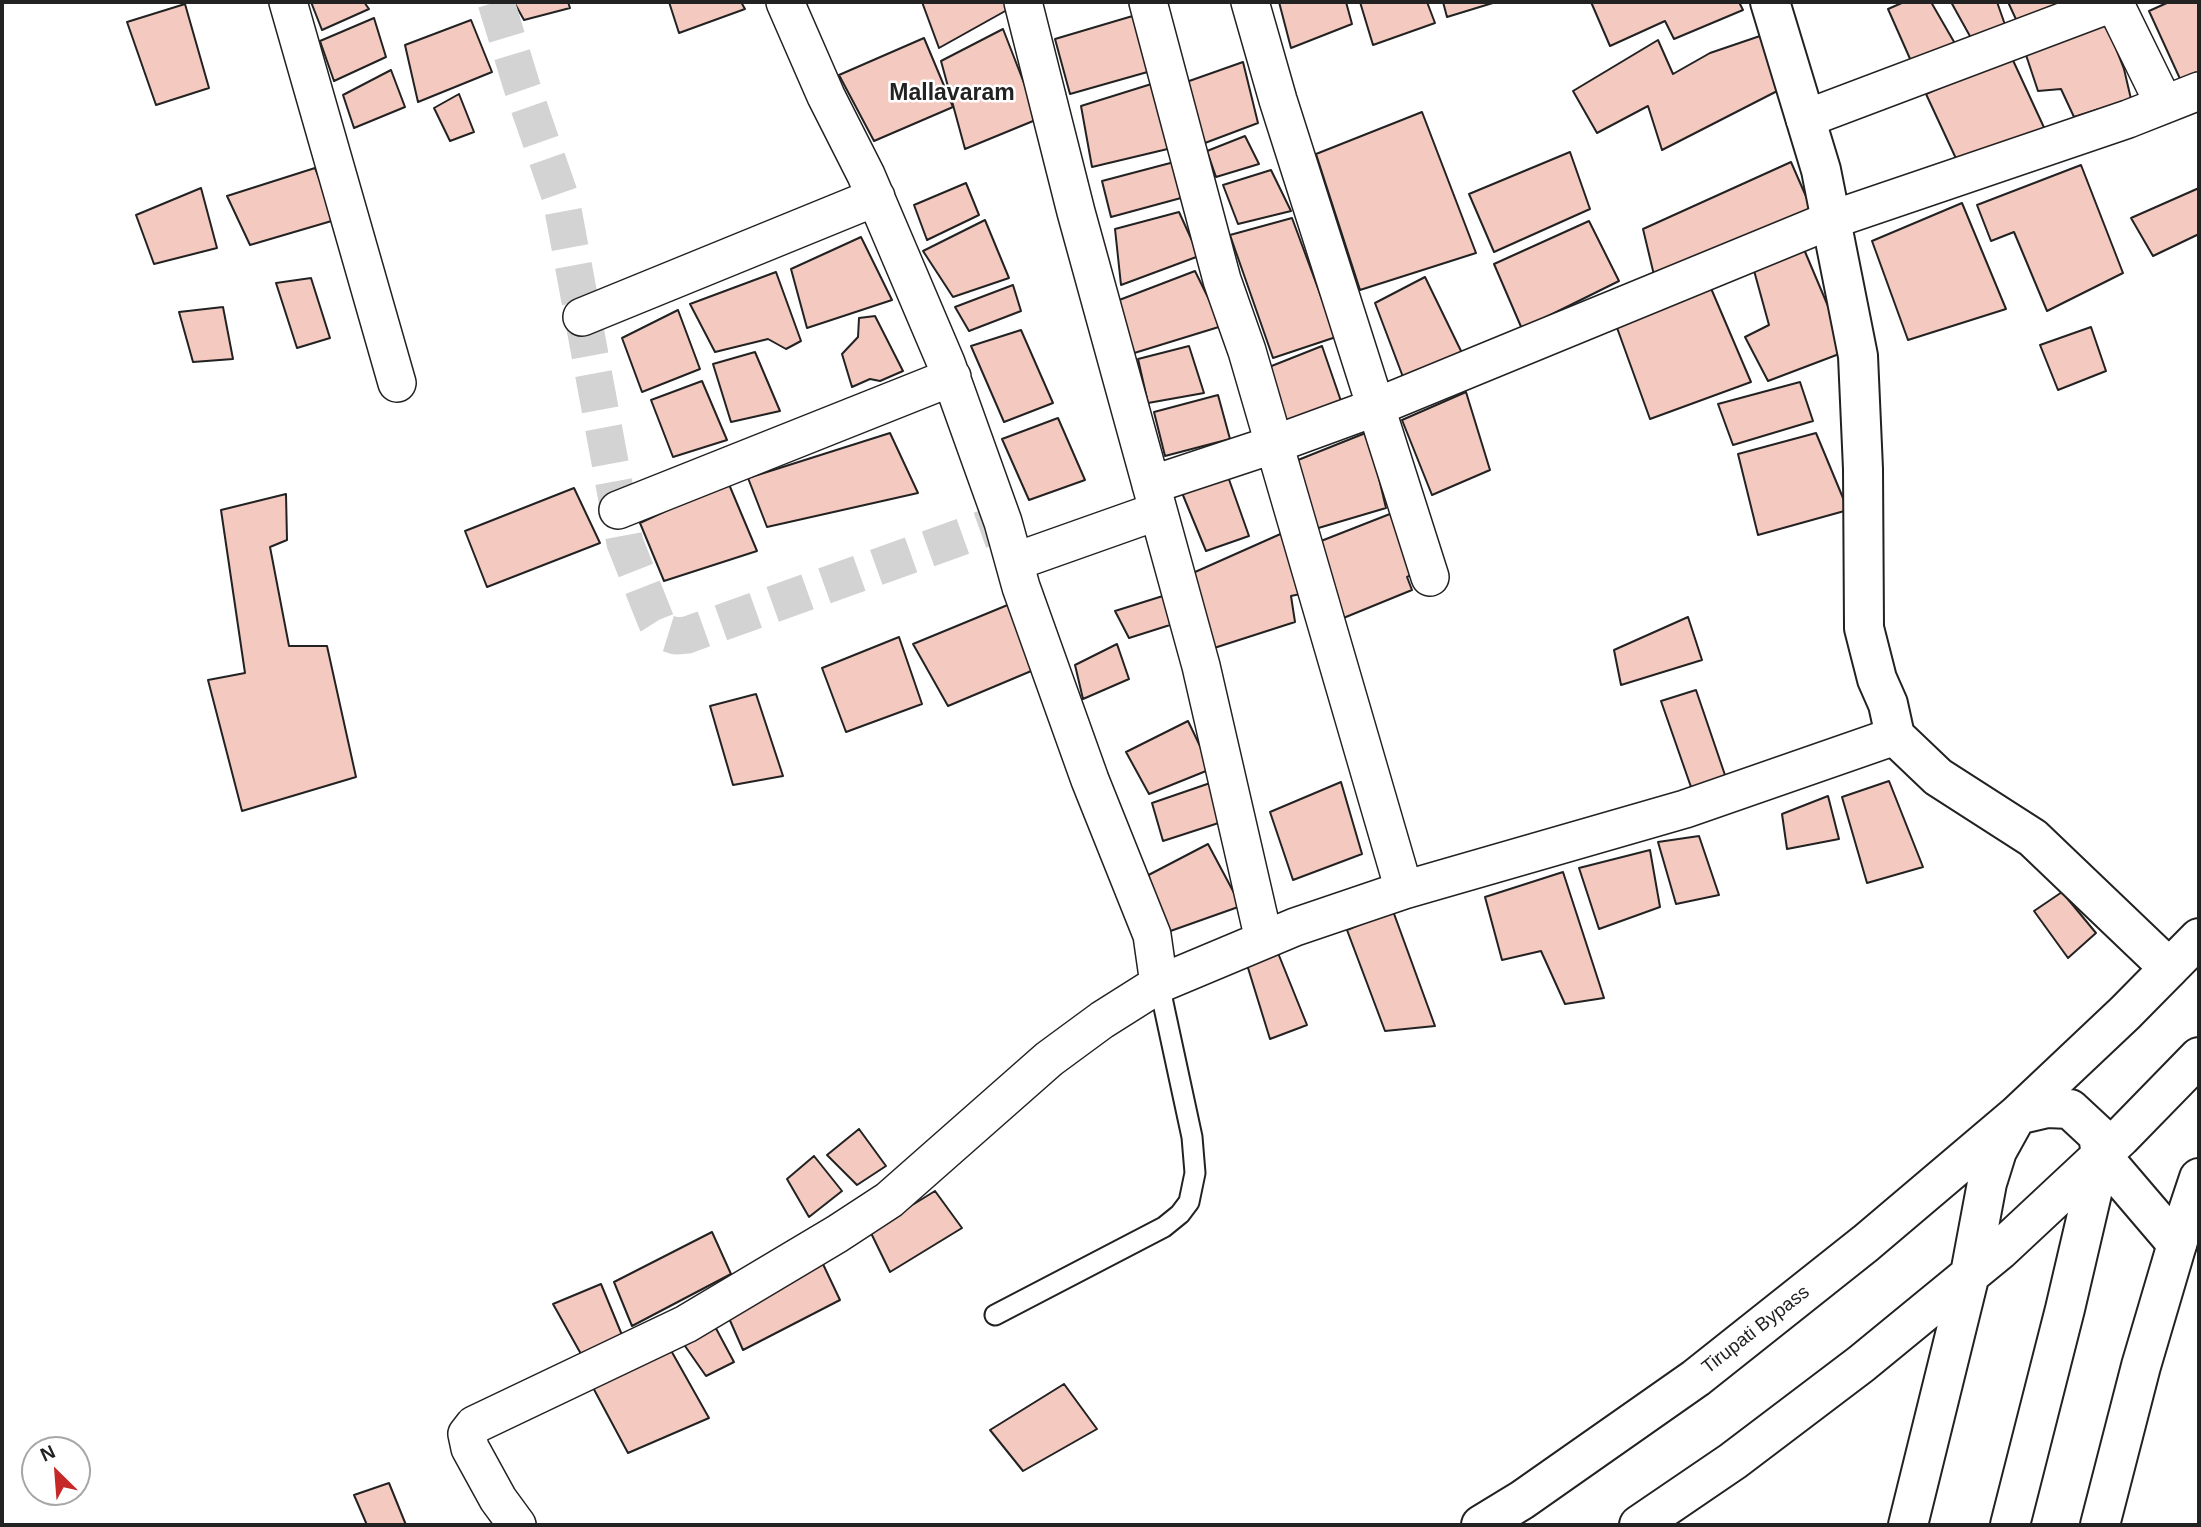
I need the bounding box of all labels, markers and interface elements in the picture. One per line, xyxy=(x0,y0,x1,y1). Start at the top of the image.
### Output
district label: Mallavaram xyxy=(889,80,1015,108)
street label: Tirupati Bypass xyxy=(1698,1281,1814,1379)
north arrow xyxy=(21,1436,91,1506)
text: N xyxy=(37,1441,58,1466)

